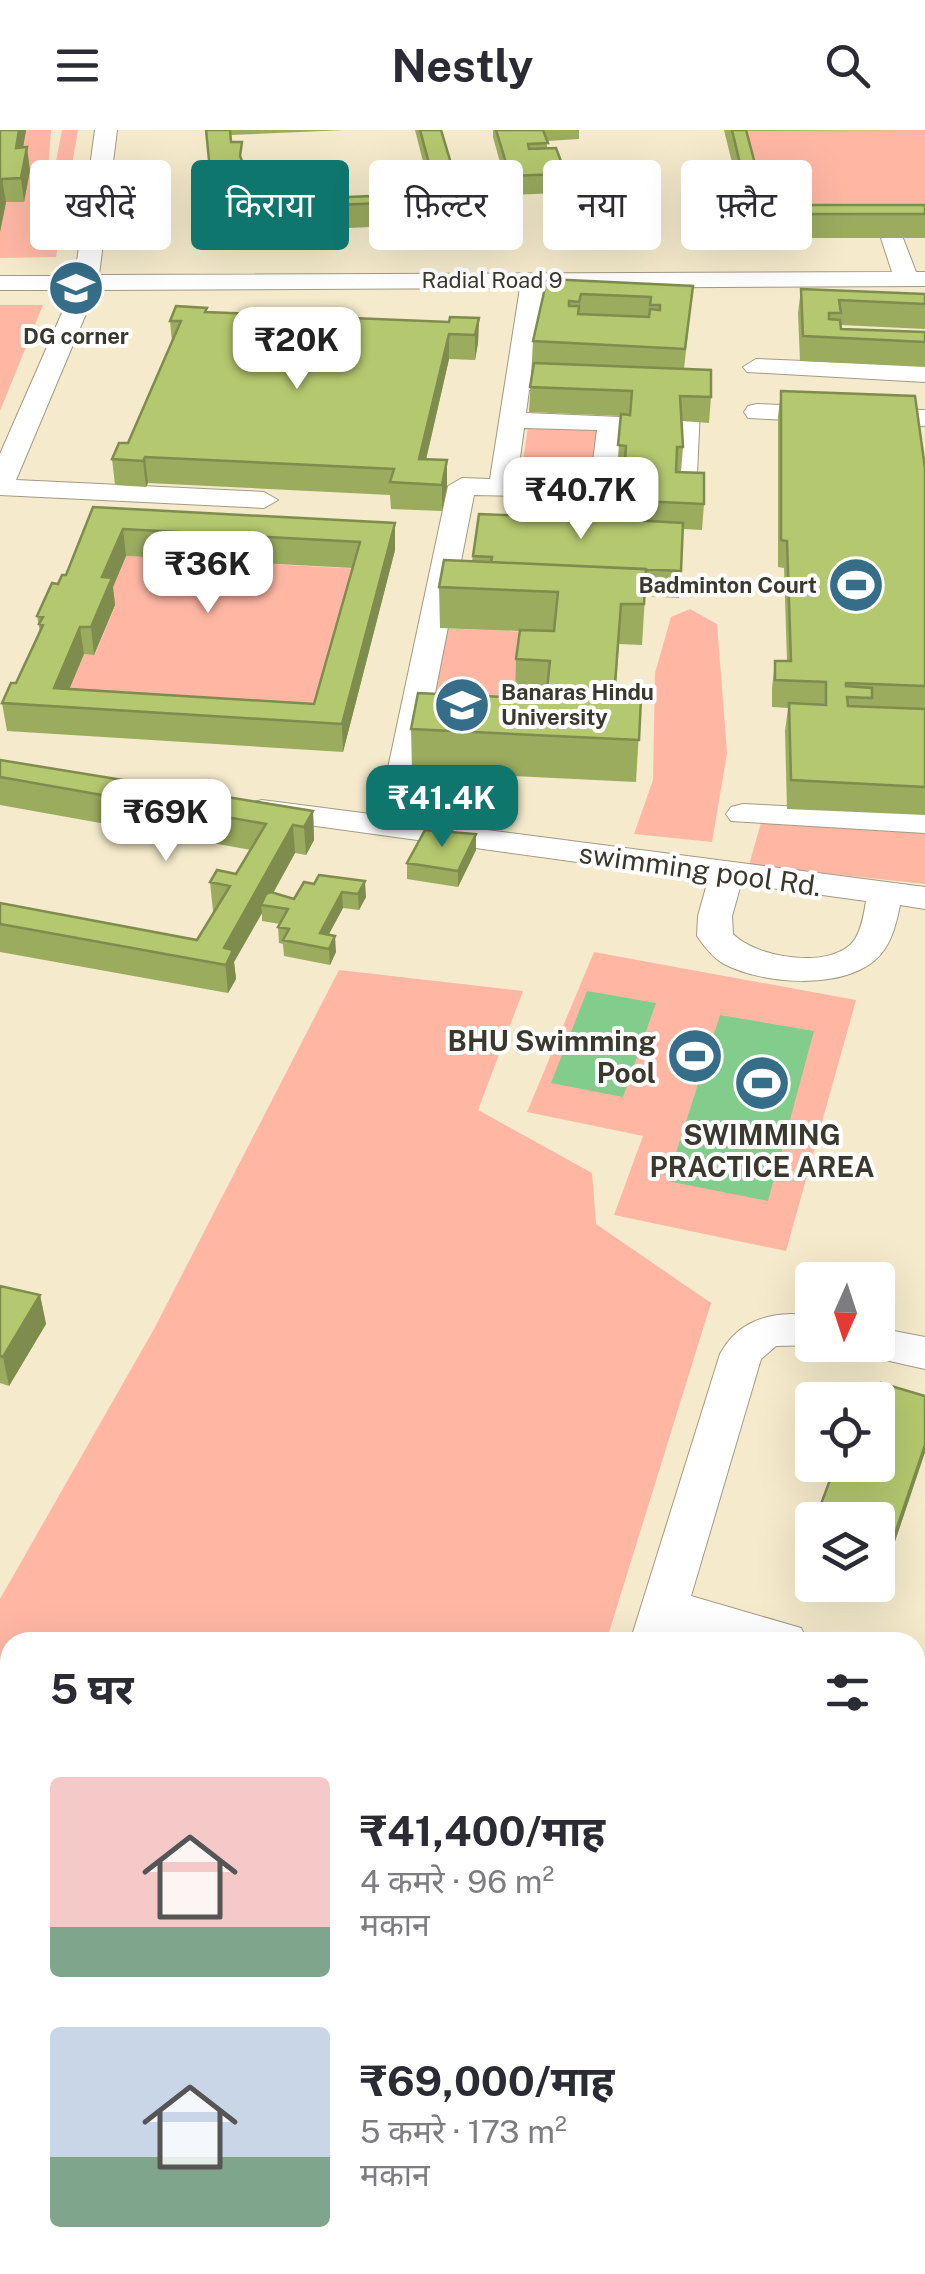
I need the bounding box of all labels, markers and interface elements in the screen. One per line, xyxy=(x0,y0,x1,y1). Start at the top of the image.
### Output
icon: menu xyxy=(50,38,105,93)
icon: search xyxy=(820,38,875,93)
text: Nestly xyxy=(392,39,533,92)
chip: खरीदें xyxy=(30,160,171,250)
chip: किराया xyxy=(191,160,349,250)
chip: फ़िल्टर xyxy=(369,160,523,250)
chip: नया xyxy=(543,160,661,250)
chip: फ़्लैट xyxy=(681,160,812,250)
school or university icon: DG corner xyxy=(46,258,106,318)
street label: Radial Road 9 xyxy=(422,267,562,293)
pin: ₹20K xyxy=(238,307,356,392)
text: ₹20K xyxy=(255,321,339,358)
place label: DG corner xyxy=(23,323,129,349)
pin: ₹40.7K xyxy=(500,457,662,542)
text: ₹40.7K xyxy=(525,471,637,508)
pin: ₹36K xyxy=(149,531,267,616)
text: ₹36K xyxy=(165,545,251,582)
sports icon: Badminton Court xyxy=(826,555,886,615)
place label: Badminton Court xyxy=(639,572,817,598)
school or university icon: Banaras Hindu University xyxy=(432,675,492,735)
place label: Banaras Hindu University xyxy=(501,679,654,730)
pin: ₹41.4K xyxy=(361,765,523,850)
pin: ₹69K xyxy=(107,779,225,864)
text: ₹41.4K xyxy=(388,779,496,816)
text: ₹69K xyxy=(123,793,209,830)
street label: swimming pool Rd. xyxy=(577,836,823,902)
place label: BHU Swimming Pool xyxy=(448,1024,656,1089)
sports icon: BHU Swimming Pool xyxy=(665,1026,725,1086)
sports icon: SWIMMING PRACTICE AREA xyxy=(732,1053,792,1113)
place label: SWIMMING PRACTICE AREA xyxy=(649,1118,875,1183)
north arrow xyxy=(795,1262,895,1362)
map controls xyxy=(795,1262,895,1602)
button: locate xyxy=(795,1382,895,1482)
button: layers xyxy=(795,1502,895,1602)
text: 5 घर xyxy=(50,1664,134,1713)
icon: filters xyxy=(820,1665,875,1720)
text: ₹41,400/माह xyxy=(360,1806,605,1855)
icon: home xyxy=(130,1817,250,1937)
text: 4 कमरे · 96 m² xyxy=(360,1863,554,1900)
text: मकान xyxy=(360,1906,430,1943)
text: ₹69,000/माह xyxy=(360,2056,614,2105)
icon: home xyxy=(130,2067,250,2187)
text: 5 कमरे · 173 m² xyxy=(360,2113,567,2150)
text: मकान xyxy=(360,2156,430,2193)

